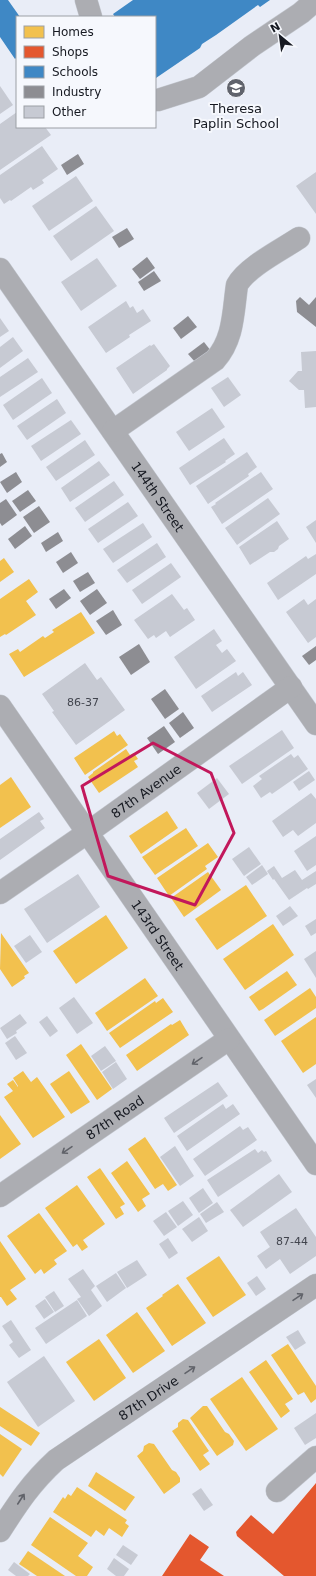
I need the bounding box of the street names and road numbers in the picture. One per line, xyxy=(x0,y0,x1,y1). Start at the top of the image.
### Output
street label: 144th Street xyxy=(128,459,188,534)
street label: 87th Avenue xyxy=(108,761,184,821)
street label: 143rd Street xyxy=(128,897,187,973)
street label: 87th Road xyxy=(83,1092,146,1142)
street label: 87th Drive xyxy=(116,1372,181,1423)

